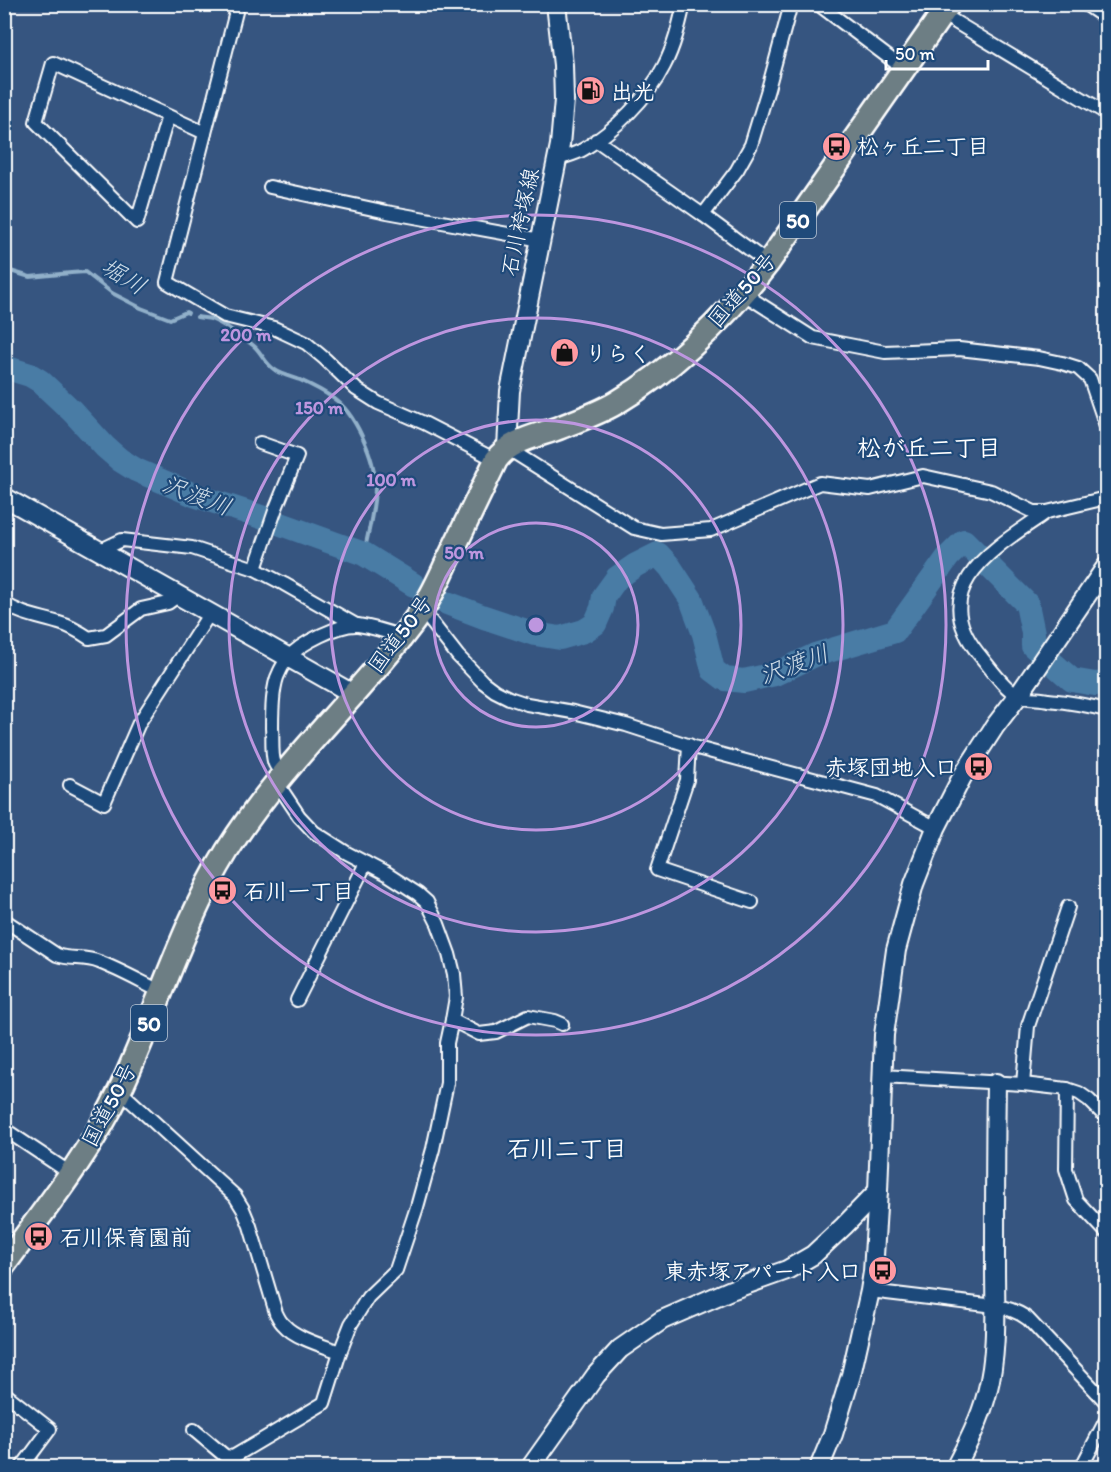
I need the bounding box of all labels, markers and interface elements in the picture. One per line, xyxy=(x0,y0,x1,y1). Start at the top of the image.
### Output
scale bar xyxy=(886,33,988,71)
text: 50 m xyxy=(895,43,935,65)
fuel station icon: 出光 xyxy=(574,75,606,107)
place label: 出光 xyxy=(611,78,655,105)
bus stop icon: 松ヶ丘二丁目 xyxy=(820,130,852,162)
place label: 松ヶ丘二丁目 xyxy=(857,133,989,160)
street label: 石川袴塚線 xyxy=(495,165,545,279)
road number: 50 xyxy=(780,202,816,238)
street label: 国道50号 xyxy=(702,247,782,333)
water label: 堀川 xyxy=(96,251,152,301)
text: 200 m xyxy=(221,324,272,346)
shop icon: りらく xyxy=(548,337,580,369)
place label: りらく xyxy=(585,340,651,367)
text: 150 m xyxy=(295,397,344,419)
district label: 松が丘二丁目 xyxy=(857,433,1001,462)
water label: 沢渡川 xyxy=(158,469,236,521)
text: 100 m xyxy=(366,469,417,491)
text: 50 m xyxy=(444,542,485,564)
street label: 国道50号 xyxy=(362,589,438,679)
centre of rings xyxy=(526,615,546,635)
water label: 沢渡川 xyxy=(755,638,833,690)
bus stop icon: 赤塚団地入口 xyxy=(962,751,994,783)
place label: 赤塚団地入口 xyxy=(825,754,957,781)
bus stop icon: 石川一丁目 xyxy=(207,875,239,907)
place label: 石川一丁目 xyxy=(244,878,354,905)
road number: 50 xyxy=(131,1005,167,1041)
street label: 国道50号 xyxy=(76,1058,142,1152)
district label: 石川二丁目 xyxy=(507,1134,627,1163)
bus stop icon: 石川保育園前 xyxy=(23,1221,55,1253)
place label: 石川保育園前 xyxy=(60,1224,192,1251)
bus stop icon: 東赤塚アパート入口 xyxy=(866,1255,898,1287)
place label: 東赤塚アパート入口 xyxy=(664,1258,861,1285)

